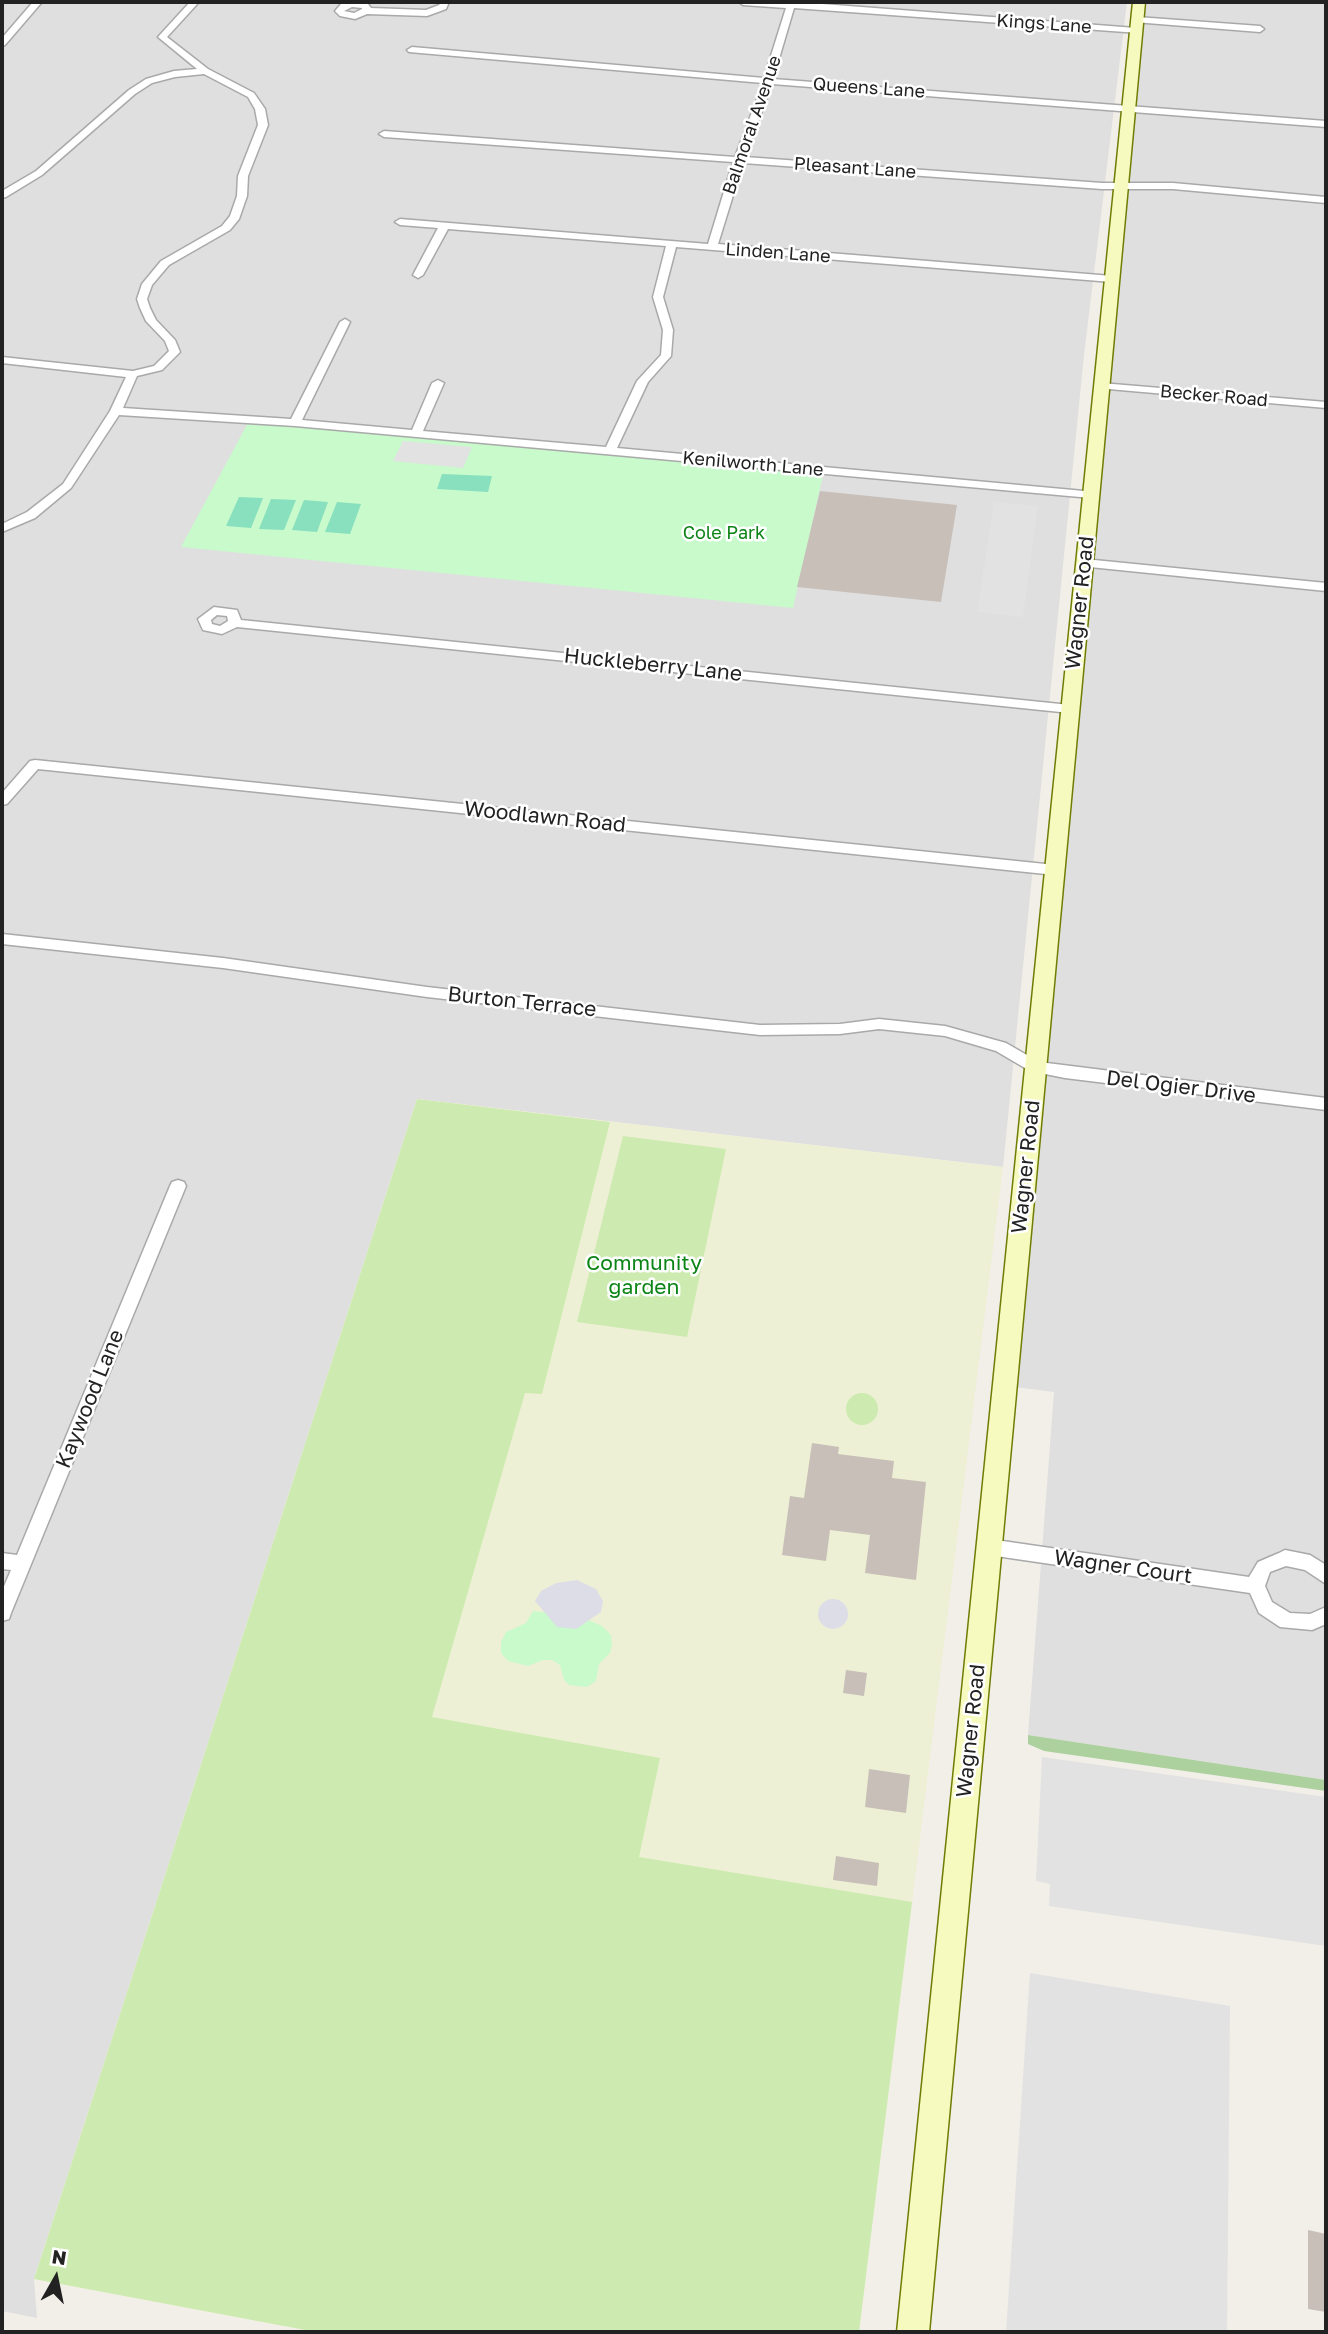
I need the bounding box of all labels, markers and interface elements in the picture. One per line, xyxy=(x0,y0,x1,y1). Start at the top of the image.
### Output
street label: Kings Lane xyxy=(996,10,1092,38)
street label: Balmoral Avenue xyxy=(718,53,786,197)
street label: Queens Lane xyxy=(812,73,926,103)
street label: Pleasant Lane xyxy=(793,153,917,183)
street label: Linden Lane xyxy=(725,239,831,267)
street label: Becker Road xyxy=(1159,381,1269,411)
street label: Kenilworth Lane xyxy=(682,447,824,481)
park label: Cole Park xyxy=(683,522,765,544)
street label: Wagner Road xyxy=(1060,535,1100,671)
street label: Huckleberry Lane xyxy=(563,643,743,687)
street label: Woodlawn Road xyxy=(463,796,627,838)
street label: Burton Terrace xyxy=(446,982,598,1022)
street label: Del Ogier Drive xyxy=(1105,1065,1257,1109)
street label: Wagner Road xyxy=(1006,1099,1046,1235)
park label: Community garden xyxy=(586,1250,702,1300)
street label: Kaywood Lane xyxy=(51,1326,129,1472)
street label: Wagner Court xyxy=(1052,1545,1194,1589)
street label: Wagner Road xyxy=(951,1663,991,1799)
north arrow xyxy=(21,2243,91,2313)
text: N xyxy=(50,2244,68,2269)

